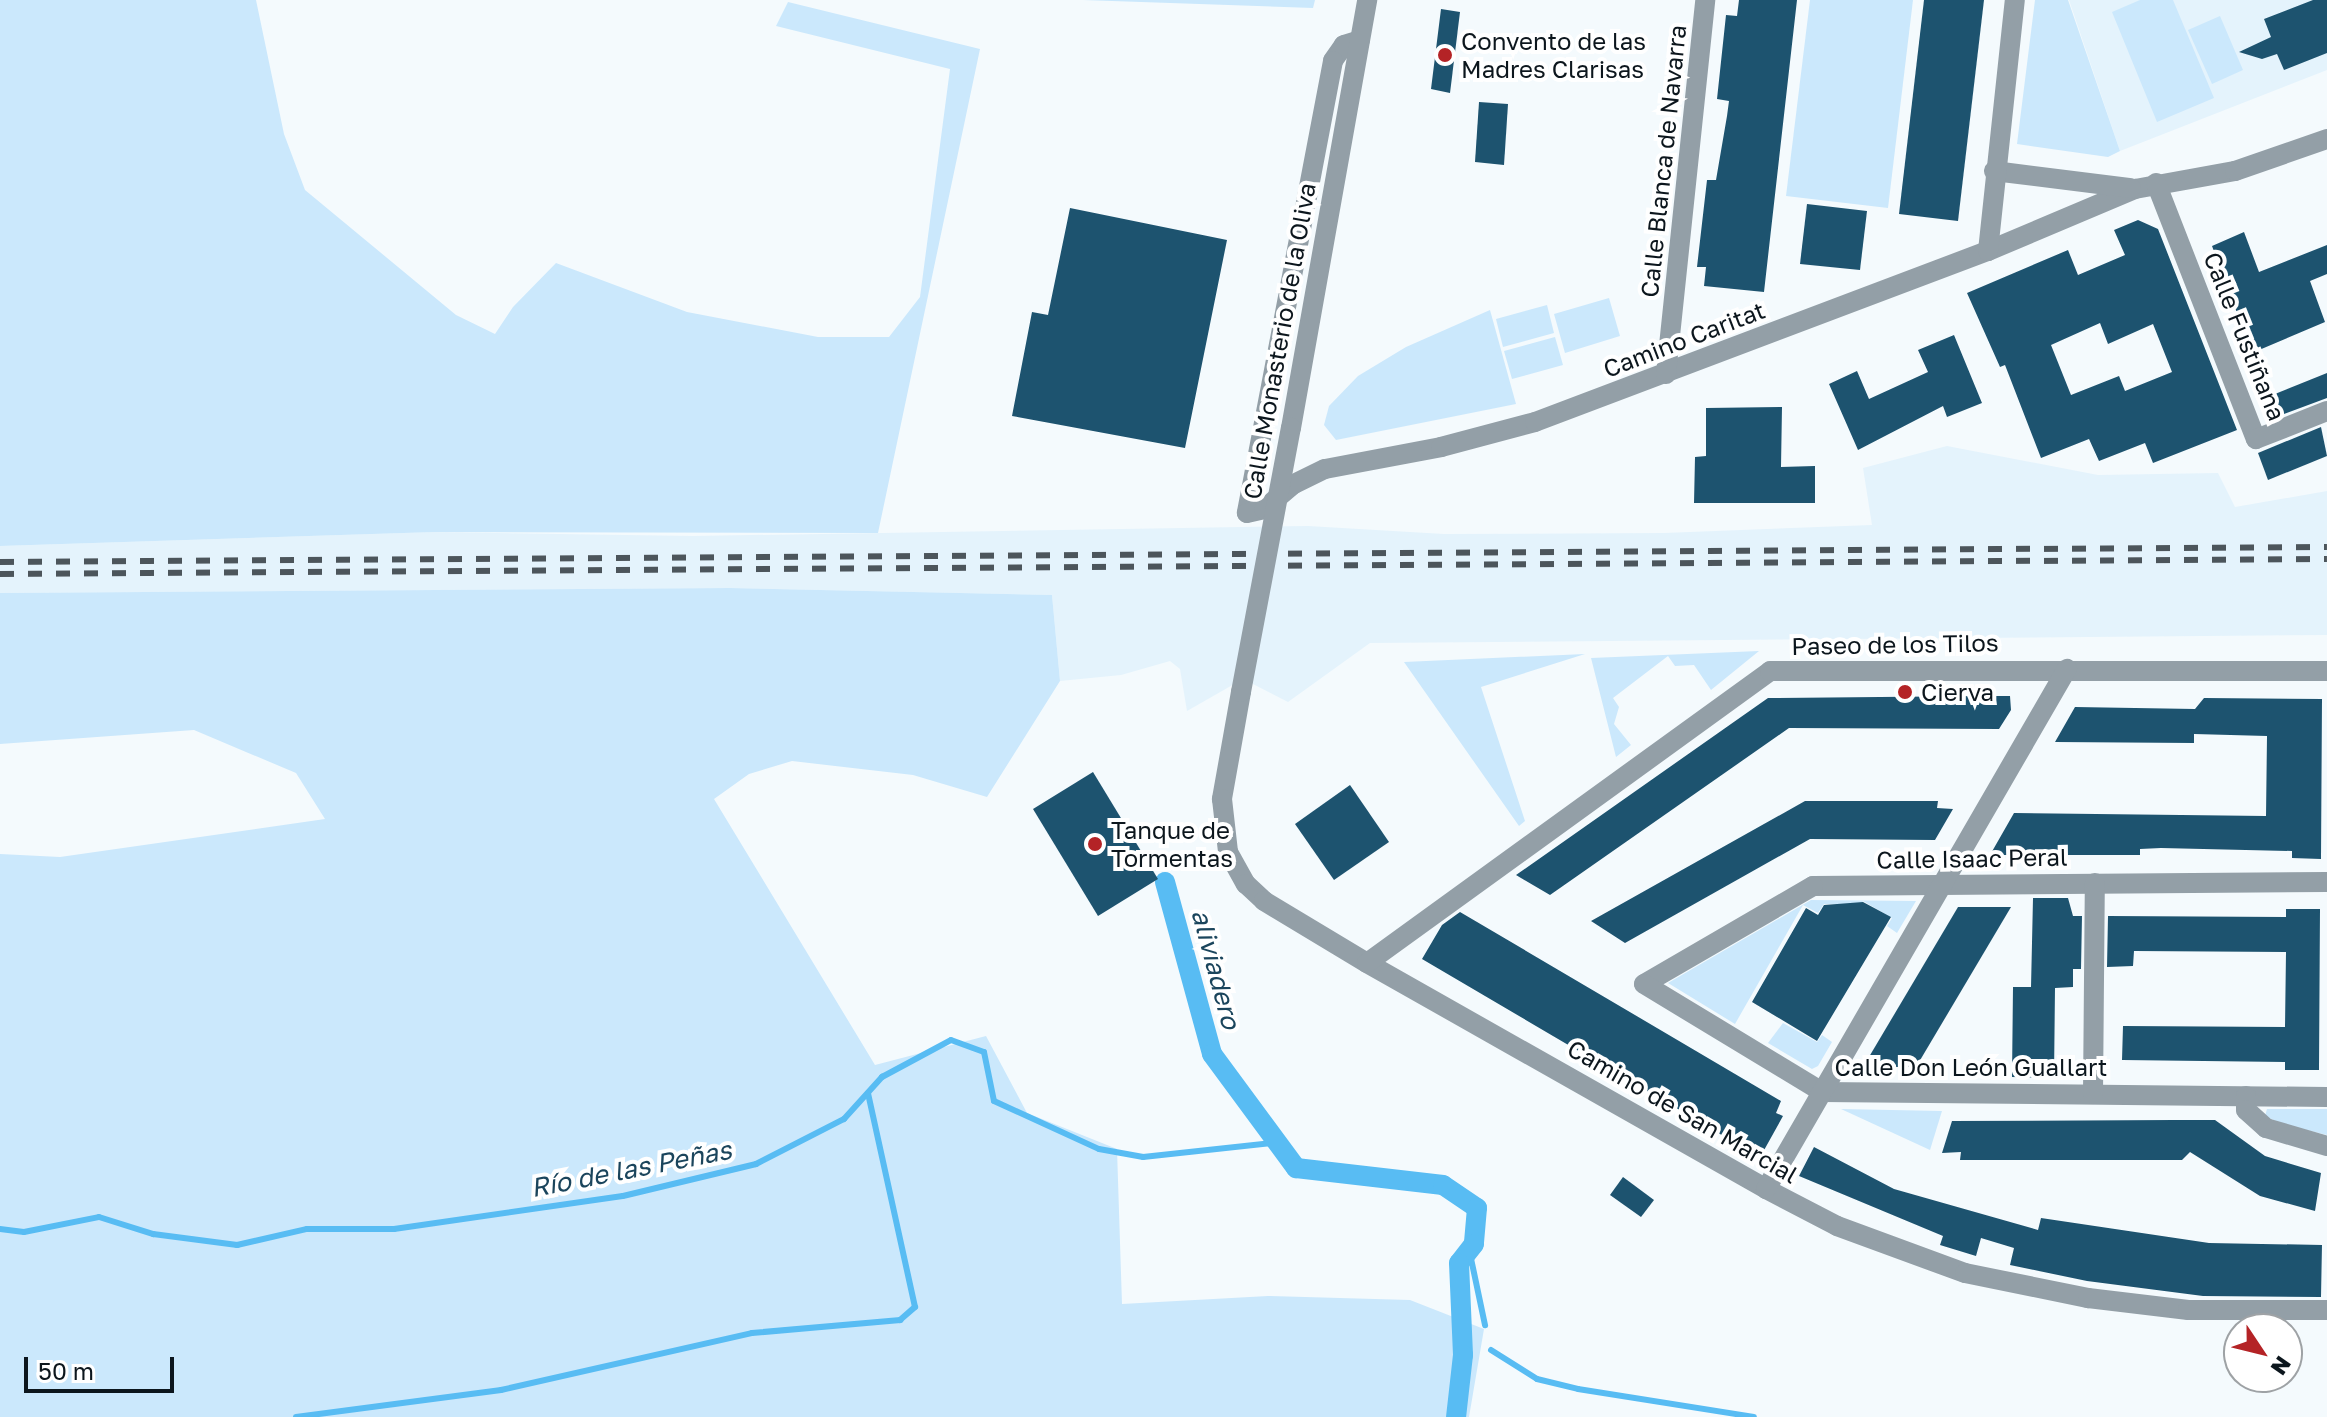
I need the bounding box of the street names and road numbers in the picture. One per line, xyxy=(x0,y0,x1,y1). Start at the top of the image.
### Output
street label: Calle Blanca de Navarra xyxy=(1634,23,1692,299)
street label: Calle Monasterio de la Oliva xyxy=(1237,181,1321,501)
street label: Calle Fustiñana xyxy=(2198,248,2292,424)
street label: Camino Caritat xyxy=(1599,295,1769,383)
street label: Paseo de los Tilos xyxy=(1791,628,1999,660)
street label: Calle Isaac Peral xyxy=(1876,842,2068,874)
street label: Camino de San Marcial xyxy=(1563,1033,1803,1189)
street label: Calle Don León Guallart xyxy=(1835,1053,2107,1081)

